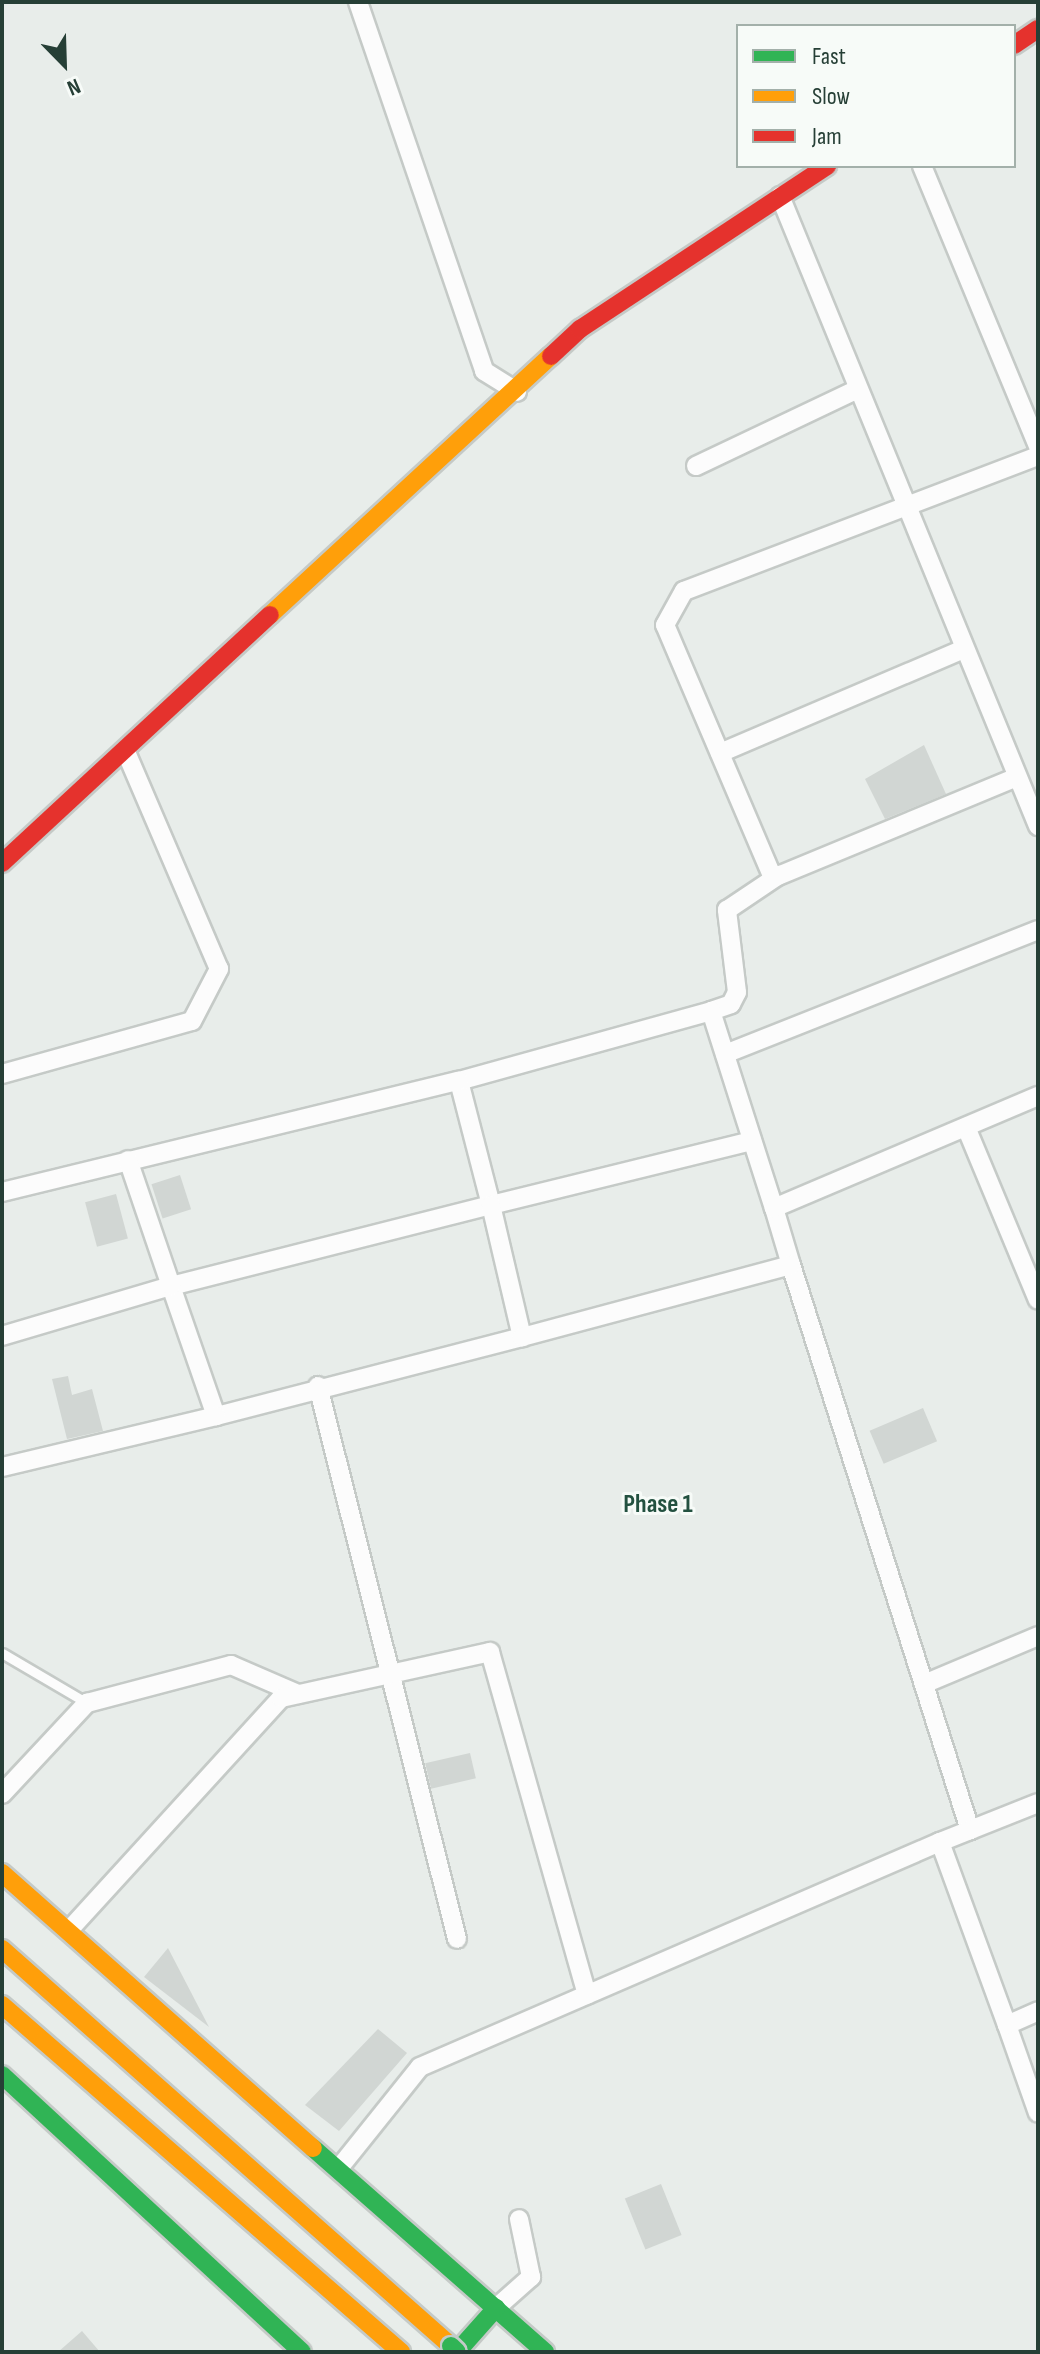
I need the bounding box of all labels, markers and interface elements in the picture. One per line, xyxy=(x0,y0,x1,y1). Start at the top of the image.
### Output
north arrow xyxy=(24,24,104,104)
legend xyxy=(736,24,1016,168)
text: Fast xyxy=(812,42,846,71)
text: N xyxy=(63,72,84,101)
text: Slow xyxy=(812,82,850,111)
text: Jam xyxy=(812,122,842,151)
district label: Phase 1 xyxy=(623,1489,693,1521)

